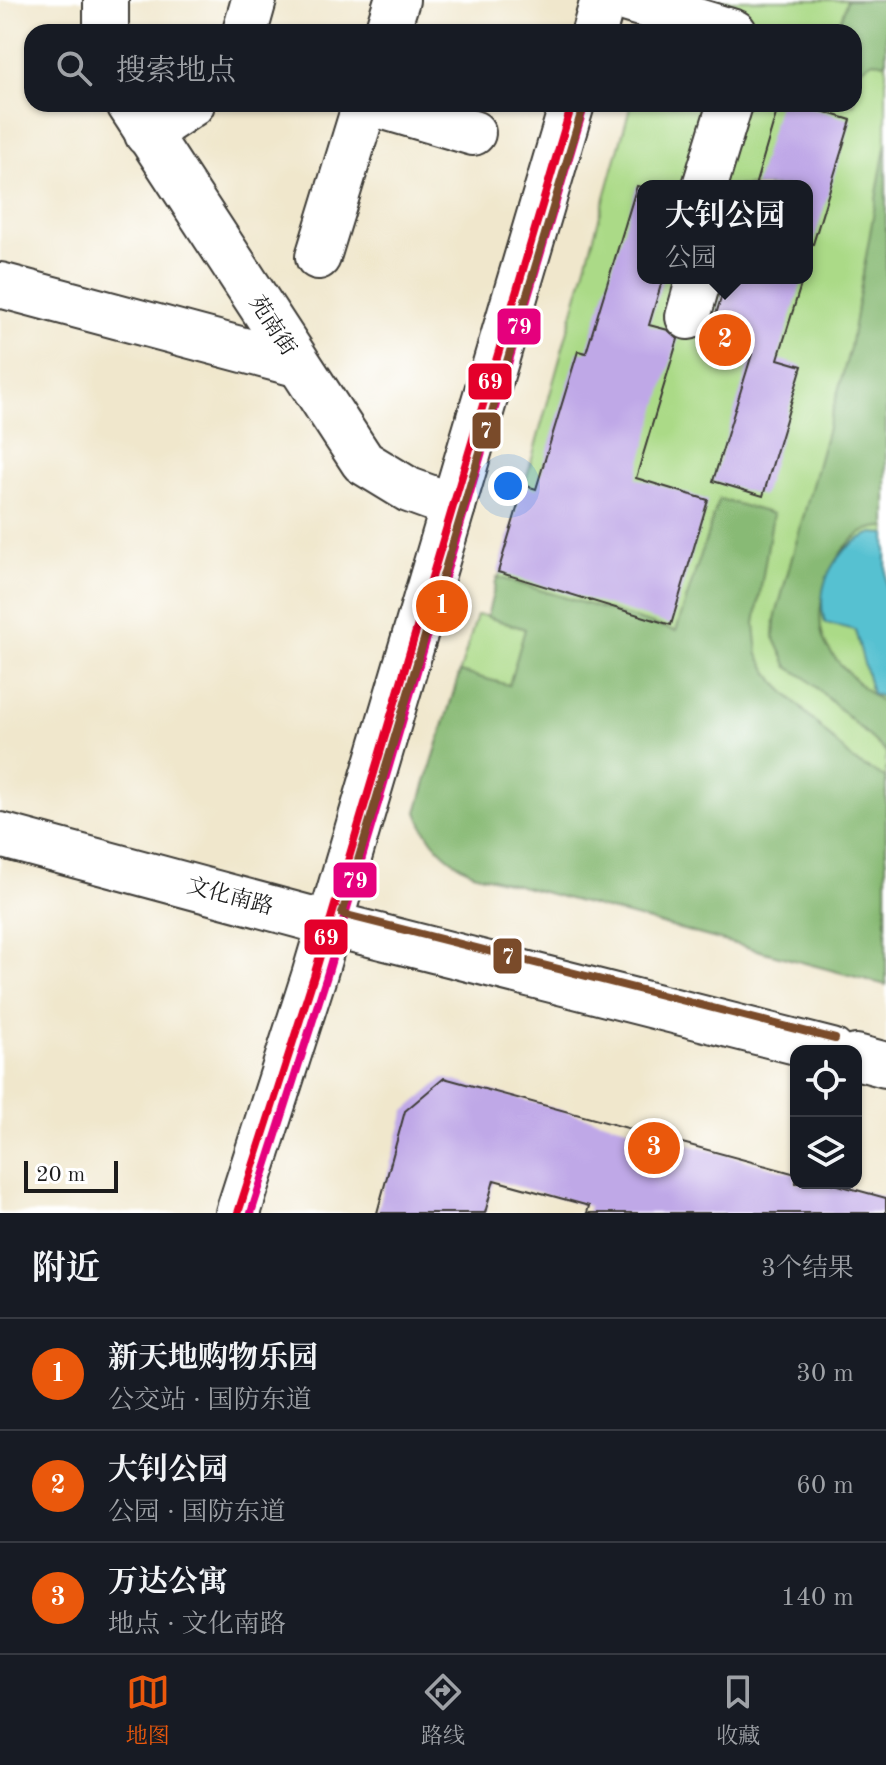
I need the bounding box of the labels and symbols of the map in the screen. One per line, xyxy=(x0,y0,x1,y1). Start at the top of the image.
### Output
street label: 苑南街 xyxy=(245,291,301,360)
line badge: 79 xyxy=(496,307,542,346)
pin: 2 xyxy=(699,310,751,370)
text: 79 xyxy=(506,317,532,339)
line badge: 69 xyxy=(467,362,513,401)
text: 69 xyxy=(477,372,503,394)
line badge: 7 xyxy=(471,411,502,450)
text: 7 xyxy=(480,421,492,443)
your location xyxy=(488,466,528,506)
pin: 1 xyxy=(416,576,468,636)
line badge: 79 xyxy=(332,861,378,899)
text: 79 xyxy=(342,871,368,893)
street label: 文化南路 xyxy=(185,873,276,919)
line badge: 69 xyxy=(303,918,349,956)
text: 69 xyxy=(313,928,339,950)
line badge: 7 xyxy=(492,937,523,975)
text: 7 xyxy=(502,947,514,969)
pin: 3 xyxy=(628,1118,680,1178)
scale bar xyxy=(24,1157,118,1193)

